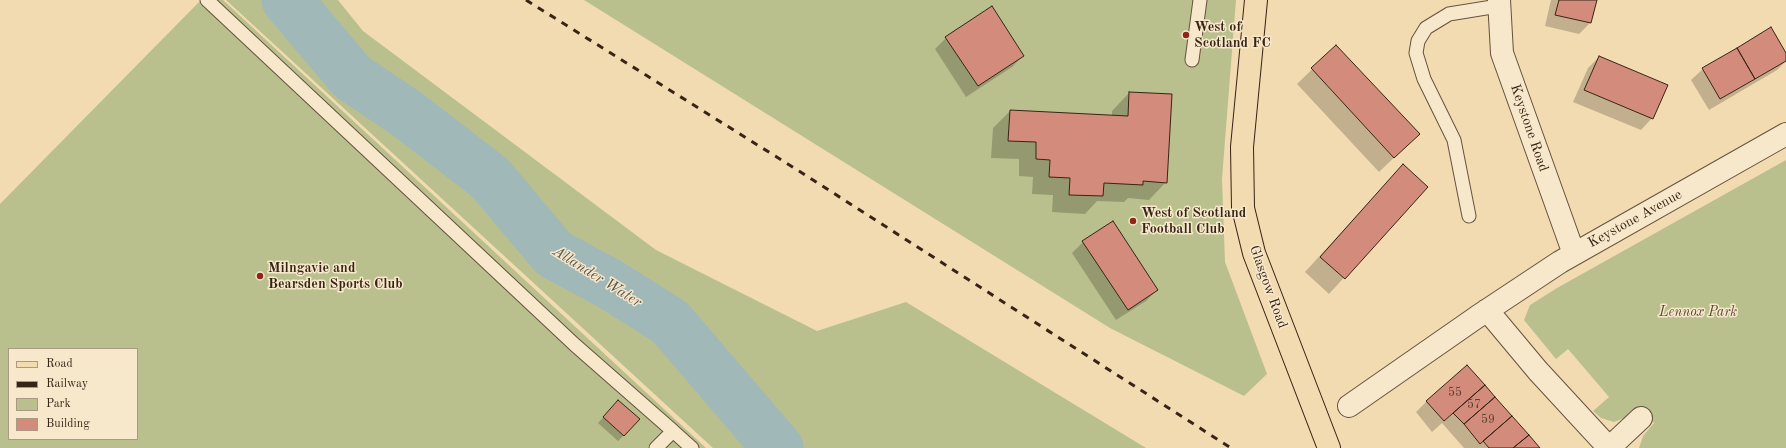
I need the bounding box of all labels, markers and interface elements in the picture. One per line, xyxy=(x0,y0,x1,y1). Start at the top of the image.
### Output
place label: West of Scotland FC xyxy=(1194,19,1271,52)
marker: West of Scotland FC xyxy=(1181,30,1191,40)
street label: Keystone Road xyxy=(1506,82,1552,174)
street label: Keystone Avenue xyxy=(1585,186,1685,252)
place label: West of Scotland Football Club xyxy=(1141,205,1246,238)
marker: West of Scotland Football Club xyxy=(1128,216,1138,226)
water label: Allander Water xyxy=(549,243,645,311)
street label: Glasgow Road xyxy=(1245,243,1291,331)
place label: Milngavie and Bearsden Sports Club xyxy=(268,260,403,292)
marker: Milngavie and Bearsden Sports Club xyxy=(255,271,265,281)
park label: Lennox Park xyxy=(1659,304,1737,320)
legend xyxy=(8,348,138,440)
text: Road xyxy=(46,358,73,370)
text: Railway xyxy=(46,378,88,390)
house number: 55 xyxy=(1448,386,1462,400)
text: Park xyxy=(46,398,71,410)
house number: 57 xyxy=(1467,398,1481,412)
house number: 59 xyxy=(1481,413,1495,427)
text: Building xyxy=(46,418,90,430)

